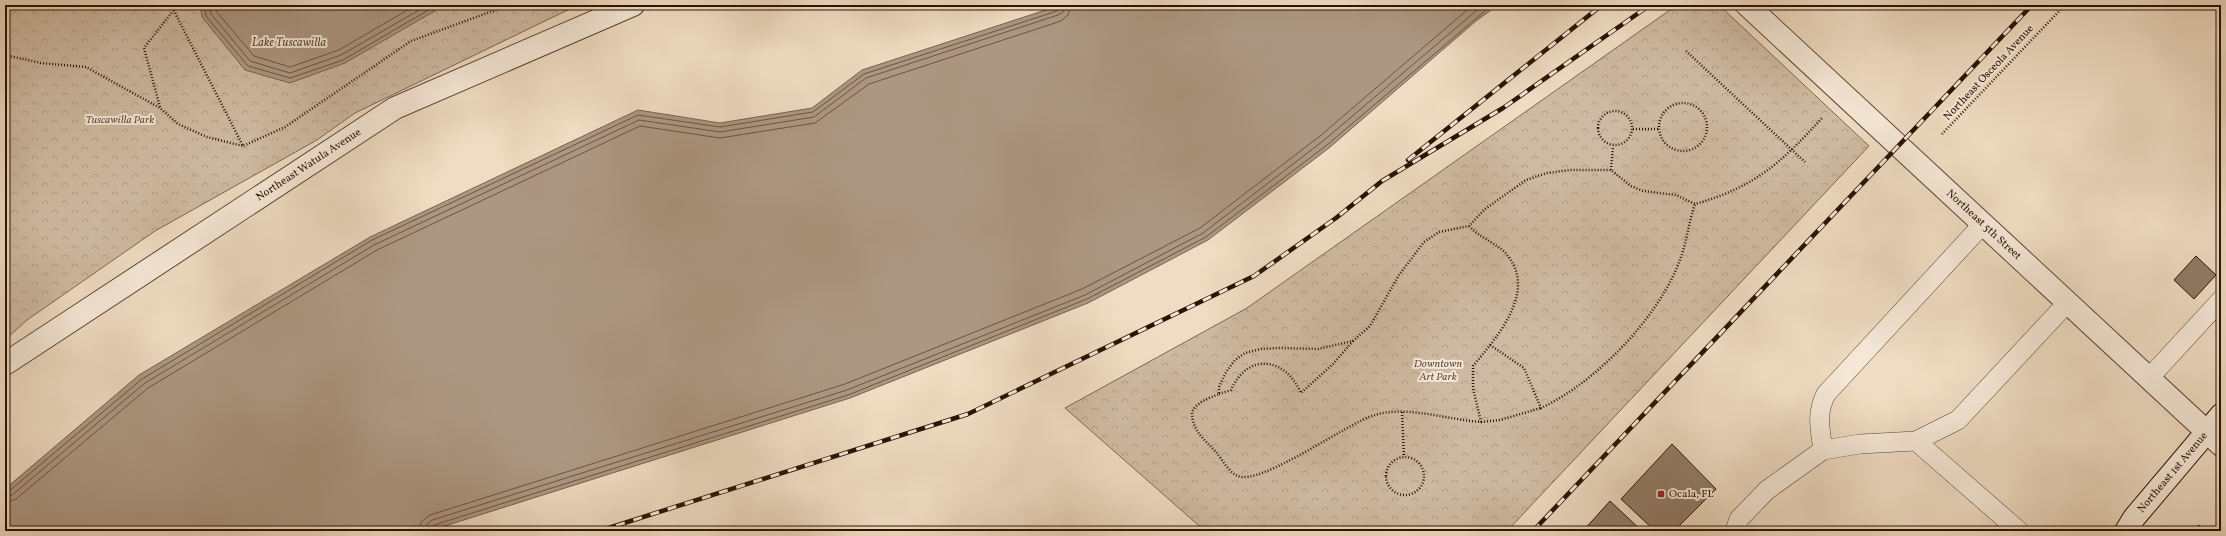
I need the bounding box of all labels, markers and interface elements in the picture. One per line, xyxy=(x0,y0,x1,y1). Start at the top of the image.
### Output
street label: Northeast Osceola Avenue xyxy=(1941,22,2037,124)
water label: Lake Tuscawilla xyxy=(252,35,327,51)
park label: Tuscawilla Park xyxy=(86,113,154,128)
street label: Northeast Watula Avenue xyxy=(253,125,364,205)
street label: Northeast 5th Street xyxy=(1943,186,2025,263)
park label: Downtown Art Park xyxy=(1414,357,1463,385)
street label: Northeast 1st Avenue xyxy=(2134,429,2211,516)
place label: Ocala, FL xyxy=(1669,487,1714,502)
marker: Ocala, FL xyxy=(1656,489,1666,499)

